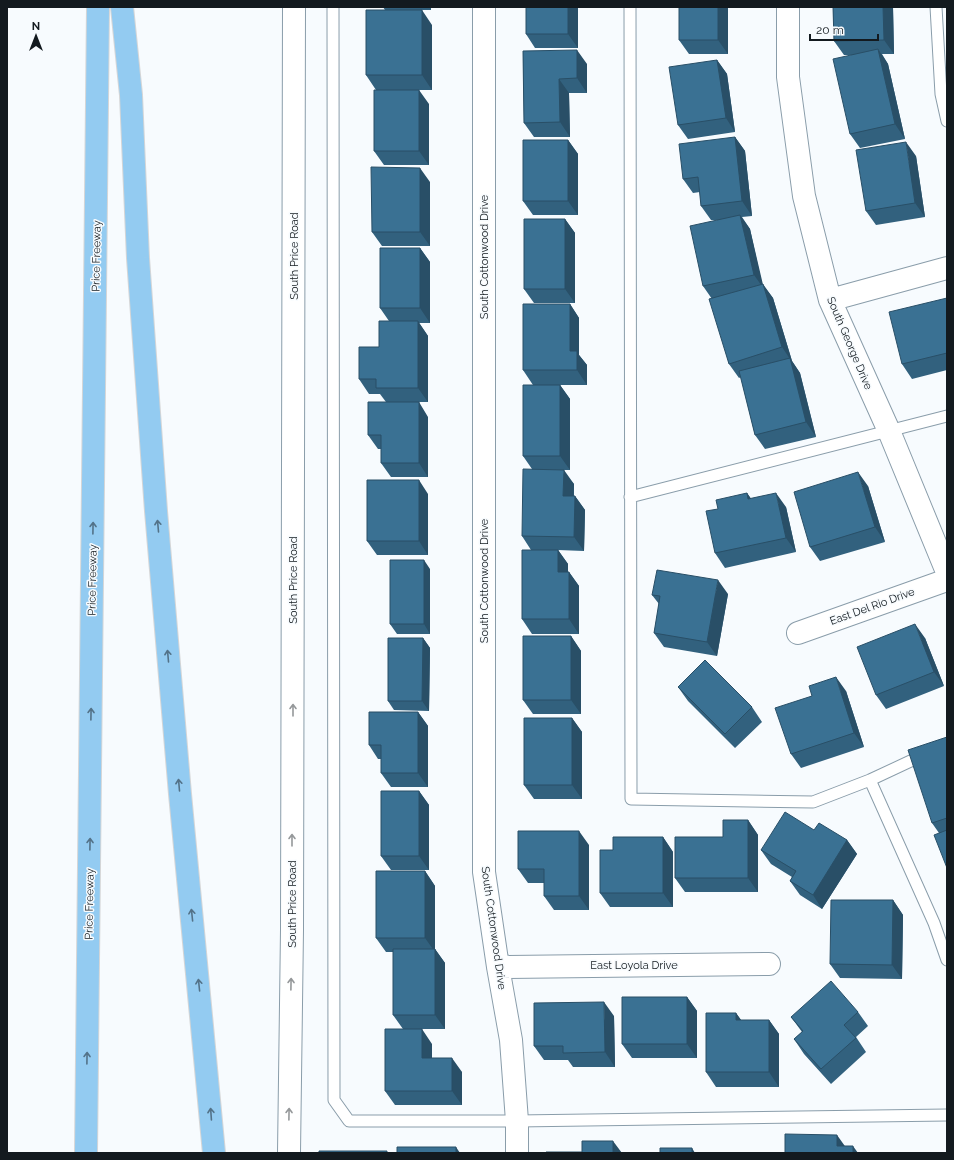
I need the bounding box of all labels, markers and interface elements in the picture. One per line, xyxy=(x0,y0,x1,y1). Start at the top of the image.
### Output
north arrow xyxy=(16,16,56,56)
scale bar xyxy=(810,16,878,42)
text: N xyxy=(32,20,40,33)
text: 20 m xyxy=(816,23,844,37)
street label: South Cottonwood Drive xyxy=(478,194,491,319)
street label: South Price Road xyxy=(288,212,301,300)
street label: Price Freeway xyxy=(89,220,104,292)
street label: South George Drive xyxy=(824,295,875,392)
street label: South Cottonwood Drive xyxy=(478,518,491,643)
one-way arrow xyxy=(154,520,161,533)
one-way arrow xyxy=(89,522,97,535)
street label: South Price Road xyxy=(287,536,300,624)
street label: Price Freeway xyxy=(85,544,100,616)
street label: East Del Rio Drive xyxy=(828,585,917,628)
one-way arrow xyxy=(165,650,172,663)
one-way arrow xyxy=(289,704,297,717)
one-way arrow xyxy=(87,708,95,721)
one-way arrow xyxy=(176,779,183,792)
one-way arrow xyxy=(288,834,296,847)
one-way arrow xyxy=(86,838,94,851)
street label: South Price Road xyxy=(286,860,299,948)
street label: South Cottonwood Drive xyxy=(478,866,509,991)
street label: Price Freeway xyxy=(82,868,97,940)
one-way arrow xyxy=(188,909,195,922)
street label: East Loyola Drive xyxy=(590,959,678,972)
one-way arrow xyxy=(287,978,295,991)
one-way arrow xyxy=(195,979,202,992)
one-way arrow xyxy=(84,1052,91,1065)
one-way arrow xyxy=(207,1108,215,1121)
one-way arrow xyxy=(286,1108,293,1121)

